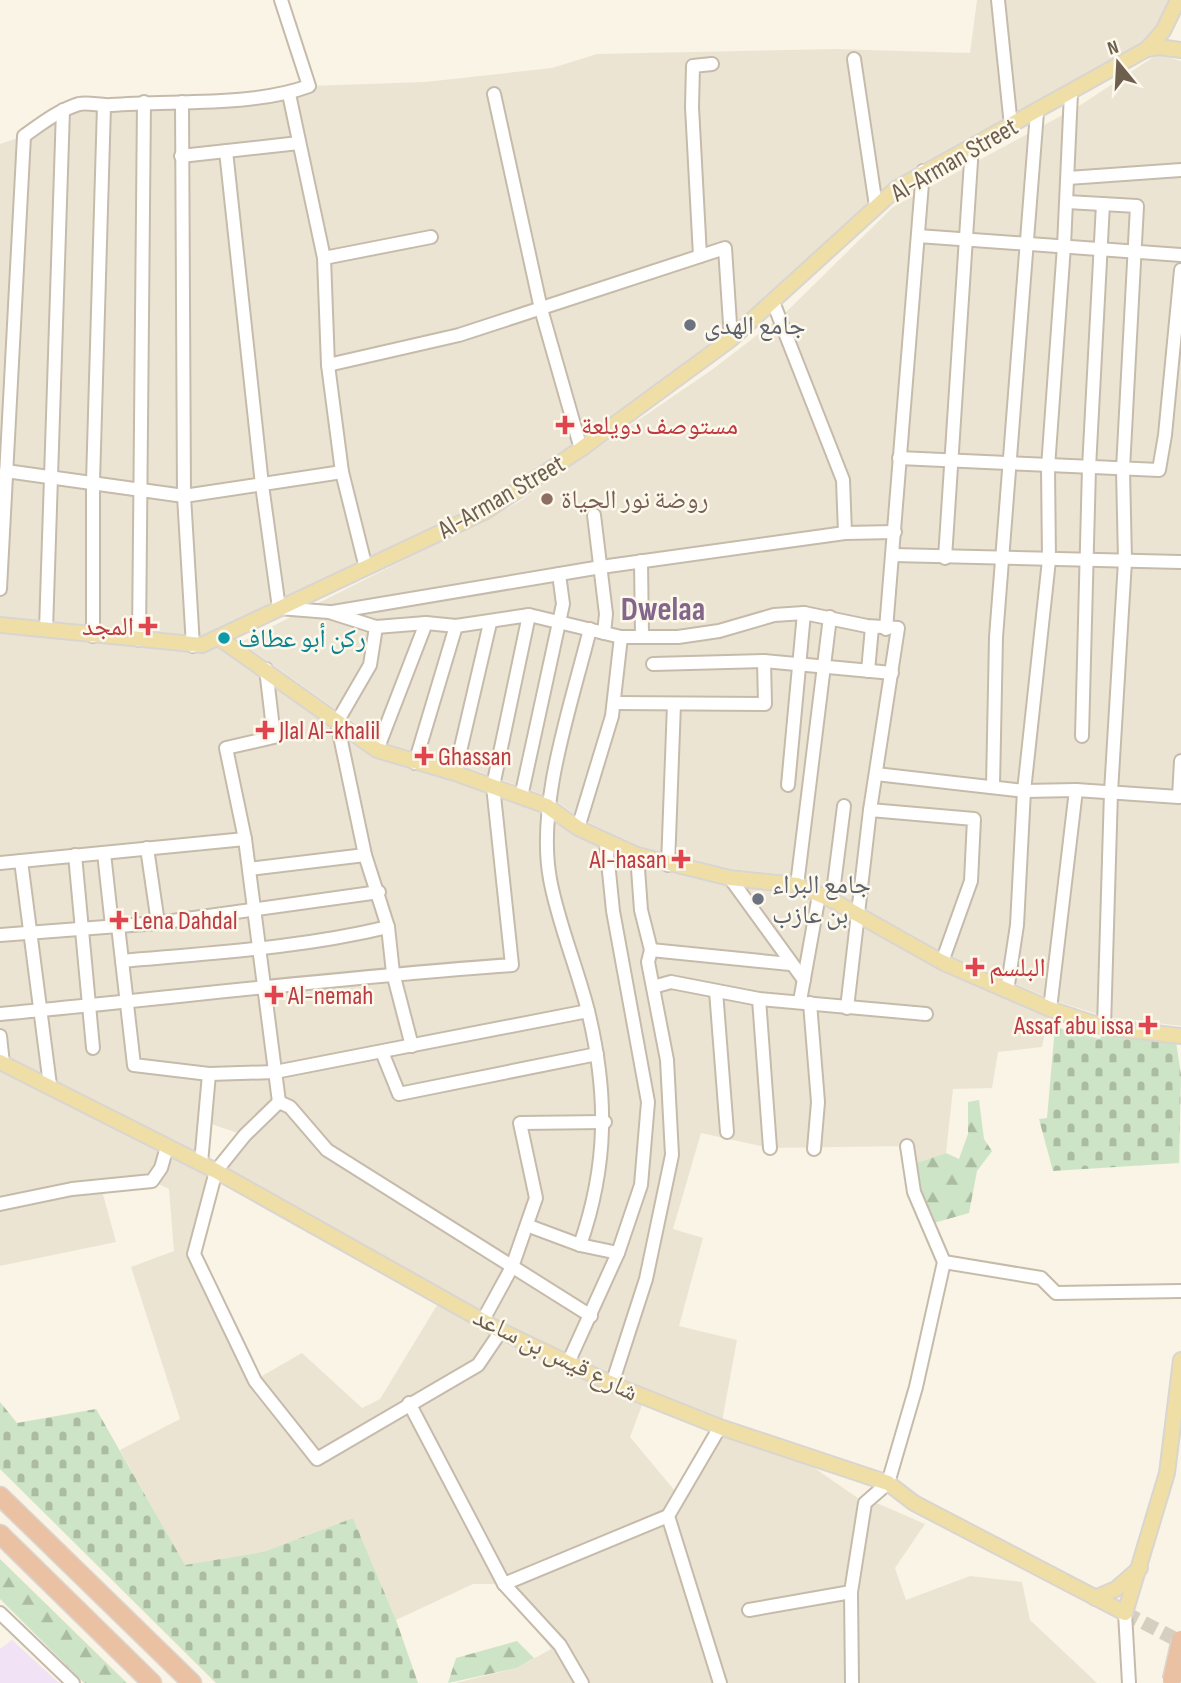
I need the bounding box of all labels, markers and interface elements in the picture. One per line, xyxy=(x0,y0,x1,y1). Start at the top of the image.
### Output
north arrow xyxy=(1083,28,1153,98)
text: N xyxy=(1105,36,1122,61)
street label: Al-Arman Street xyxy=(885,112,1024,210)
place label: جامع الهدى xyxy=(704,311,806,342)
marker: جامع الهدى xyxy=(682,317,698,333)
place label: مستوصف دويلعة xyxy=(581,411,738,442)
marker: مستوصف دويلعة xyxy=(555,415,575,435)
street label: Al-Arman Street xyxy=(432,449,571,547)
place label: روضة نور الحياة xyxy=(561,485,709,516)
marker: روضة نور الحياة xyxy=(539,491,555,507)
district label: Dwelaa xyxy=(621,590,705,630)
place label: المجد xyxy=(82,612,134,643)
marker: المجد xyxy=(140,618,156,634)
place label: ركن أبو عطاف xyxy=(238,622,366,655)
marker: ركن أبو عطاف xyxy=(216,630,232,646)
place label: Jlal Al-khalil xyxy=(278,716,380,747)
marker: Jlal Al-khalil xyxy=(257,722,273,738)
place label: Ghassan xyxy=(438,742,512,773)
marker: Ghassan xyxy=(416,748,432,764)
place label: Al-hasan xyxy=(589,845,667,876)
marker: Al-hasan xyxy=(673,851,689,867)
place label: جامع البراء بن عازب xyxy=(772,870,871,931)
marker: جامع البراء بن عازب xyxy=(750,891,766,907)
place label: Lena Dahdal xyxy=(133,906,238,937)
marker: Lena Dahdal xyxy=(111,912,127,928)
place label: البلسم xyxy=(989,953,1046,984)
marker: البلسم xyxy=(967,959,983,975)
place label: Al-nemah xyxy=(287,981,373,1012)
marker: Al-nemah xyxy=(266,987,282,1003)
place label: Assaf abu issa xyxy=(1013,1011,1134,1042)
marker: Assaf abu issa xyxy=(1140,1017,1156,1033)
street label: شارع قيس بن ساعد xyxy=(468,1302,643,1409)

